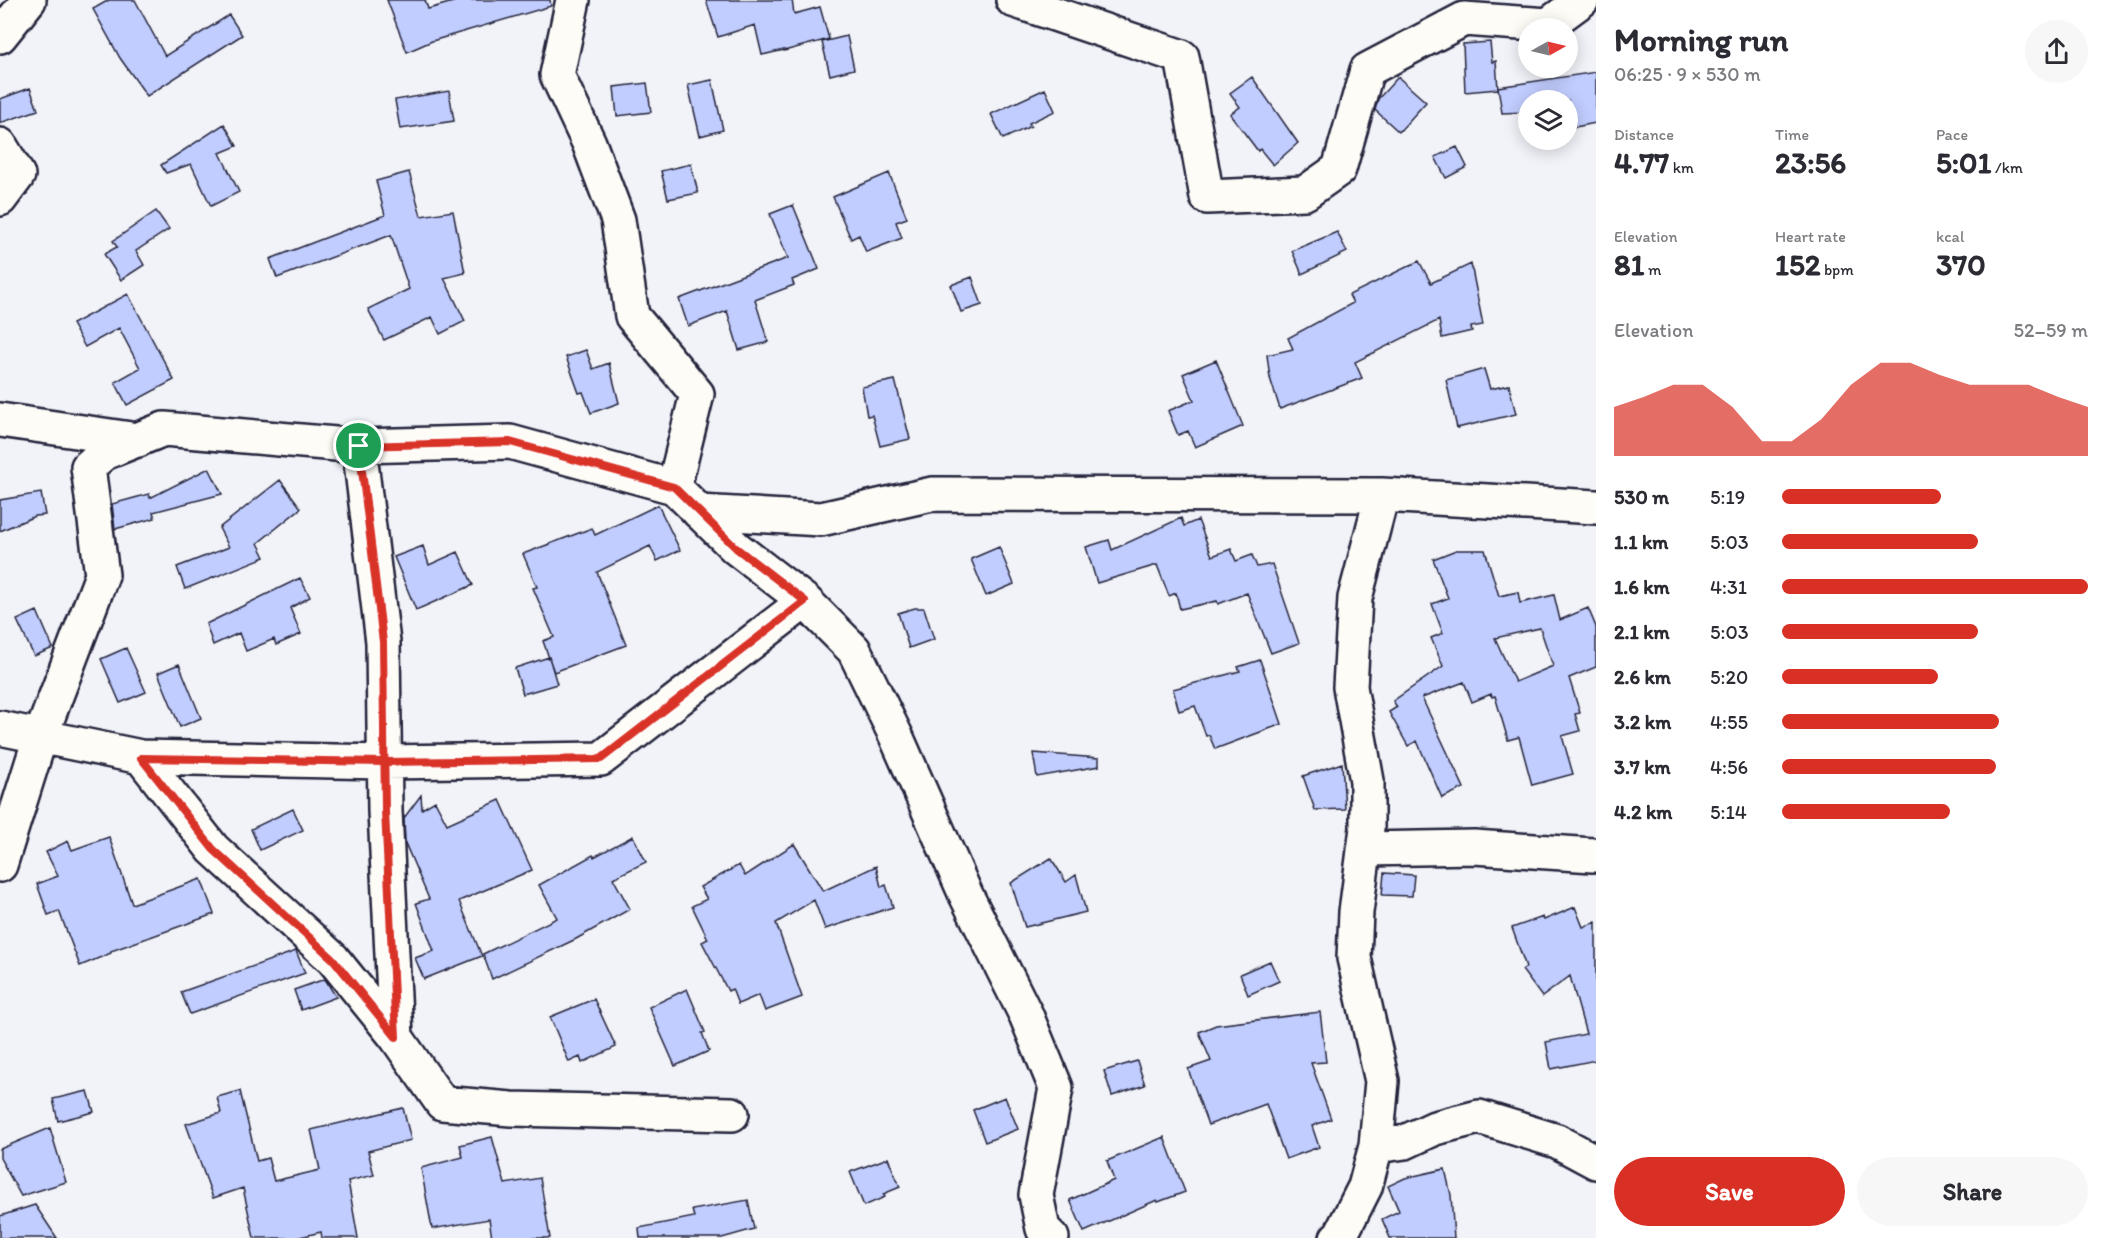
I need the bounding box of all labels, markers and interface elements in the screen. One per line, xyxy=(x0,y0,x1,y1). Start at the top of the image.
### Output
north arrow xyxy=(1518,18,1578,78)
map controls xyxy=(1518,18,1578,150)
text: Morning run xyxy=(1614,20,1789,59)
button: share xyxy=(2025,20,2088,83)
text: 06:25 · 9 × 530 m xyxy=(1614,62,1761,86)
button: layers xyxy=(1518,90,1578,150)
text: Distance xyxy=(1614,125,1674,144)
text: Time xyxy=(1775,125,1809,144)
text: Pace xyxy=(1936,125,1968,144)
text: 4.77 xyxy=(1614,144,1669,181)
text: 23:56 xyxy=(1775,144,1846,181)
text: 5:01 xyxy=(1936,144,1992,181)
text: km xyxy=(1669,158,1694,177)
text: /km xyxy=(1992,158,2023,177)
text: Elevation xyxy=(1614,227,1678,246)
text: Heart rate xyxy=(1775,227,1846,246)
text: kcal xyxy=(1936,227,1964,246)
text: 81 xyxy=(1614,246,1644,283)
text: 152 xyxy=(1775,246,1820,283)
text: 370 xyxy=(1936,246,1986,283)
text: m xyxy=(1644,260,1661,279)
text: bpm xyxy=(1820,260,1854,279)
text: Elevation xyxy=(1614,318,1693,342)
text: 52–59 m xyxy=(2014,318,2088,342)
pin xyxy=(333,420,384,471)
icon: arrive xyxy=(342,429,375,462)
text: 530 m xyxy=(1614,485,1669,509)
text: 5:19 xyxy=(1710,485,1745,509)
text: 1.1 km xyxy=(1614,530,1668,554)
text: 5:03 xyxy=(1710,530,1749,554)
text: 1.6 km xyxy=(1614,575,1670,599)
text: 4:31 xyxy=(1710,575,1747,599)
text: 2.1 km xyxy=(1614,620,1670,644)
text: 5:03 xyxy=(1710,620,1749,644)
text: 2.6 km xyxy=(1614,665,1671,689)
text: 5:20 xyxy=(1710,665,1748,689)
text: 3.2 km xyxy=(1614,710,1671,734)
text: 4:55 xyxy=(1710,710,1748,734)
text: 3.7 km xyxy=(1614,755,1671,779)
text: 4:56 xyxy=(1710,755,1748,779)
text: 4.2 km xyxy=(1614,800,1672,824)
text: 5:14 xyxy=(1710,800,1747,824)
button: Save xyxy=(1614,1157,1845,1226)
button: Share xyxy=(1857,1157,2088,1226)

